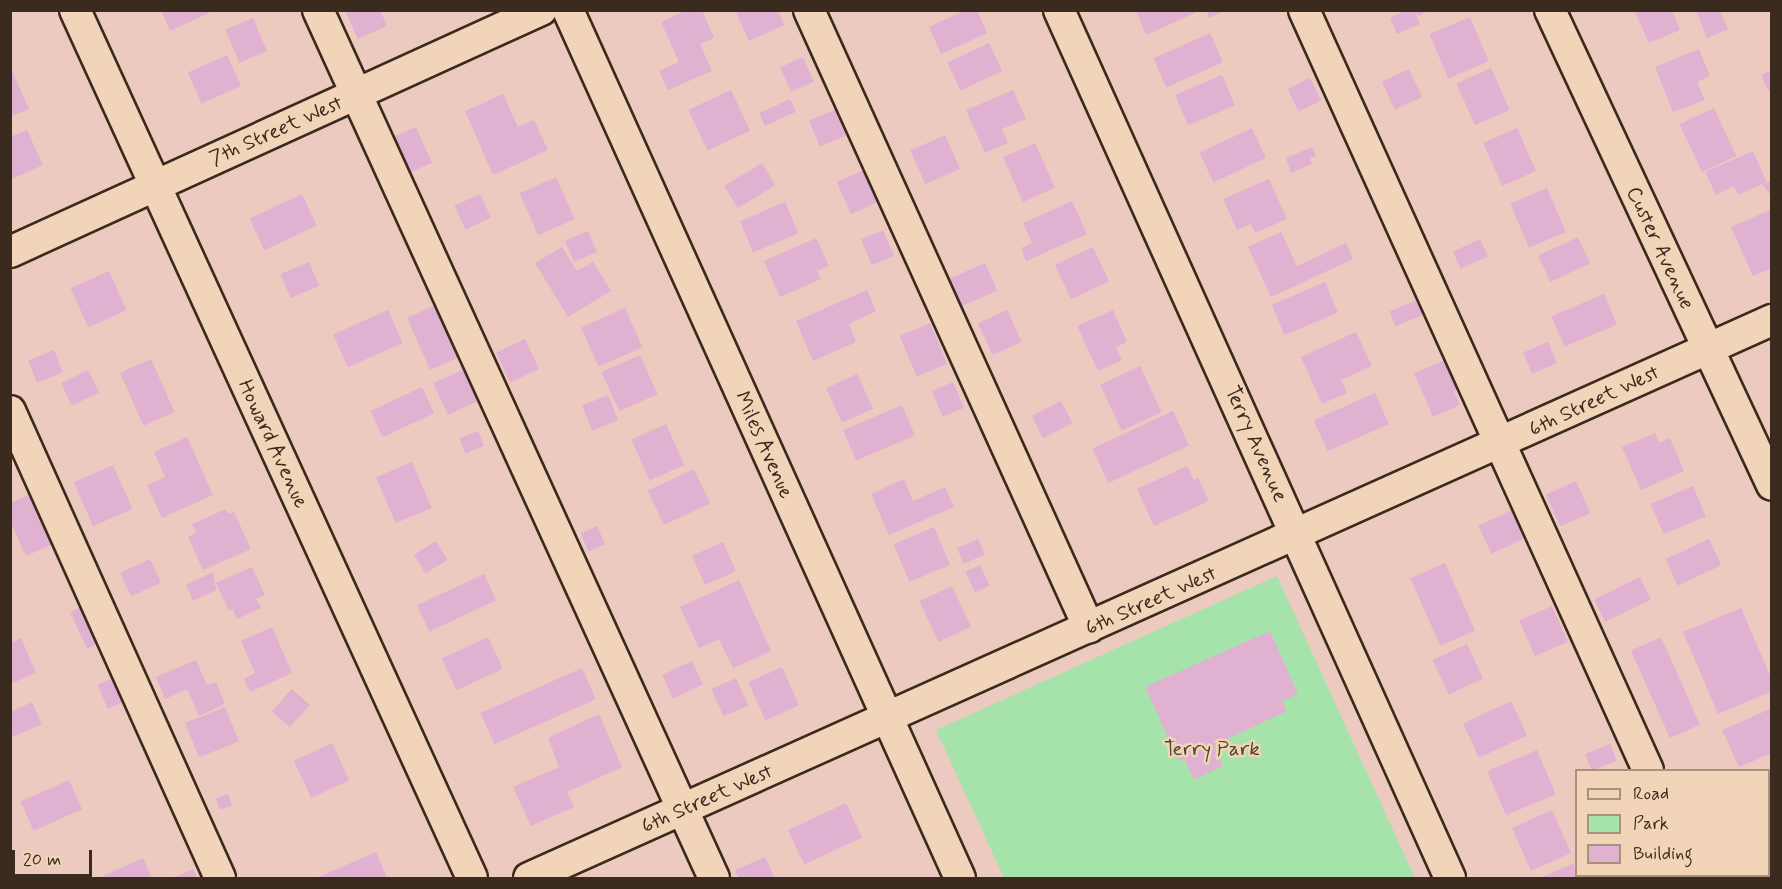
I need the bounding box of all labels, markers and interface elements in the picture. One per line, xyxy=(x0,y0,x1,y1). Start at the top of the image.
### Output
street label: 7th Street West xyxy=(205,90,347,172)
street label: Custer Avenue xyxy=(1621,184,1699,312)
street label: 6th Street West xyxy=(1524,359,1664,443)
street label: Howard Avenue xyxy=(233,377,313,511)
street label: Terry Avenue xyxy=(1220,385,1292,503)
street label: Miles Avenue xyxy=(728,386,800,504)
street label: 6th Street West xyxy=(1081,560,1221,642)
park label: Terry Park xyxy=(1165,736,1259,762)
street label: 6th Street West xyxy=(637,758,777,840)
legend xyxy=(1575,769,1770,877)
text: Road xyxy=(1633,782,1669,806)
text: Park xyxy=(1633,812,1669,836)
scale bar xyxy=(15,838,94,876)
text: Building xyxy=(1633,842,1693,866)
text: 20 m xyxy=(23,848,61,872)

